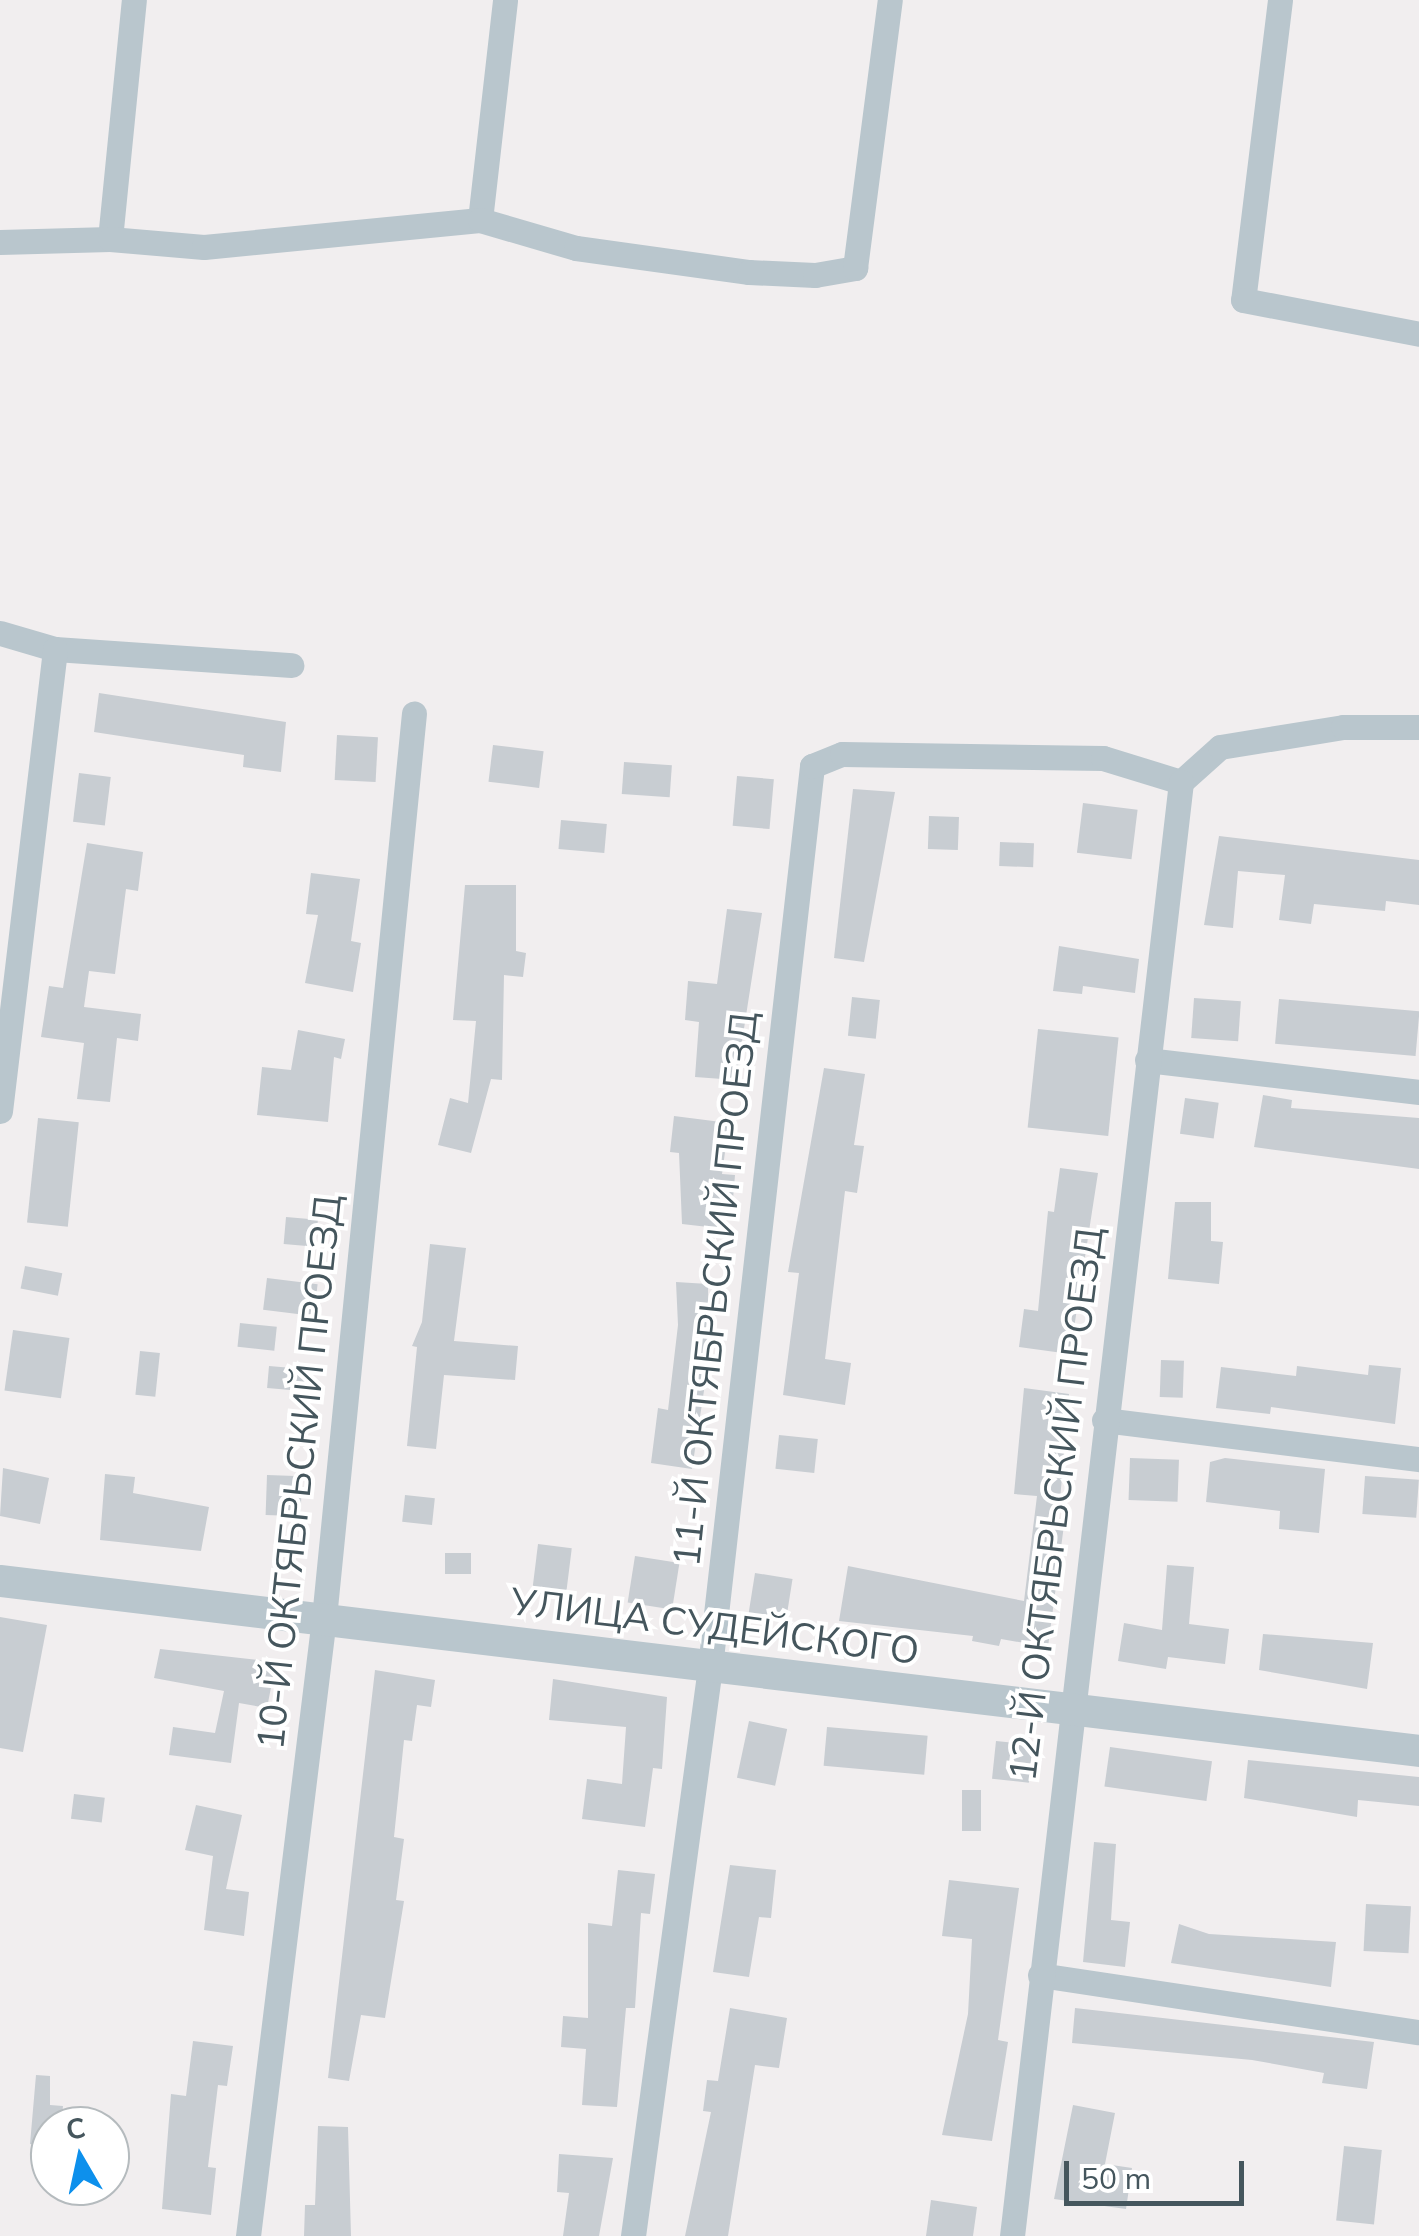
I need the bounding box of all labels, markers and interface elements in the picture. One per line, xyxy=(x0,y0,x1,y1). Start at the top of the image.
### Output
street label: 11-Й ОКТЯБРЬСКИЙ ПРОЕЗД xyxy=(663,1009,767,1569)
street label: 10-Й ОКТЯБРЬСКИЙ ПРОЕЗД xyxy=(247,1192,351,1752)
street label: 12-Й ОКТЯБРЬСКИЙ ПРОЕЗД xyxy=(999,1224,1113,1784)
street label: УЛИЦА СУДЕЙСКОГО xyxy=(508,1578,922,1674)
north arrow xyxy=(30,2106,130,2206)
text: С xyxy=(63,2109,88,2147)
scale bar xyxy=(1069,2141,1249,2203)
text: 50 m xyxy=(1081,2159,1151,2197)

